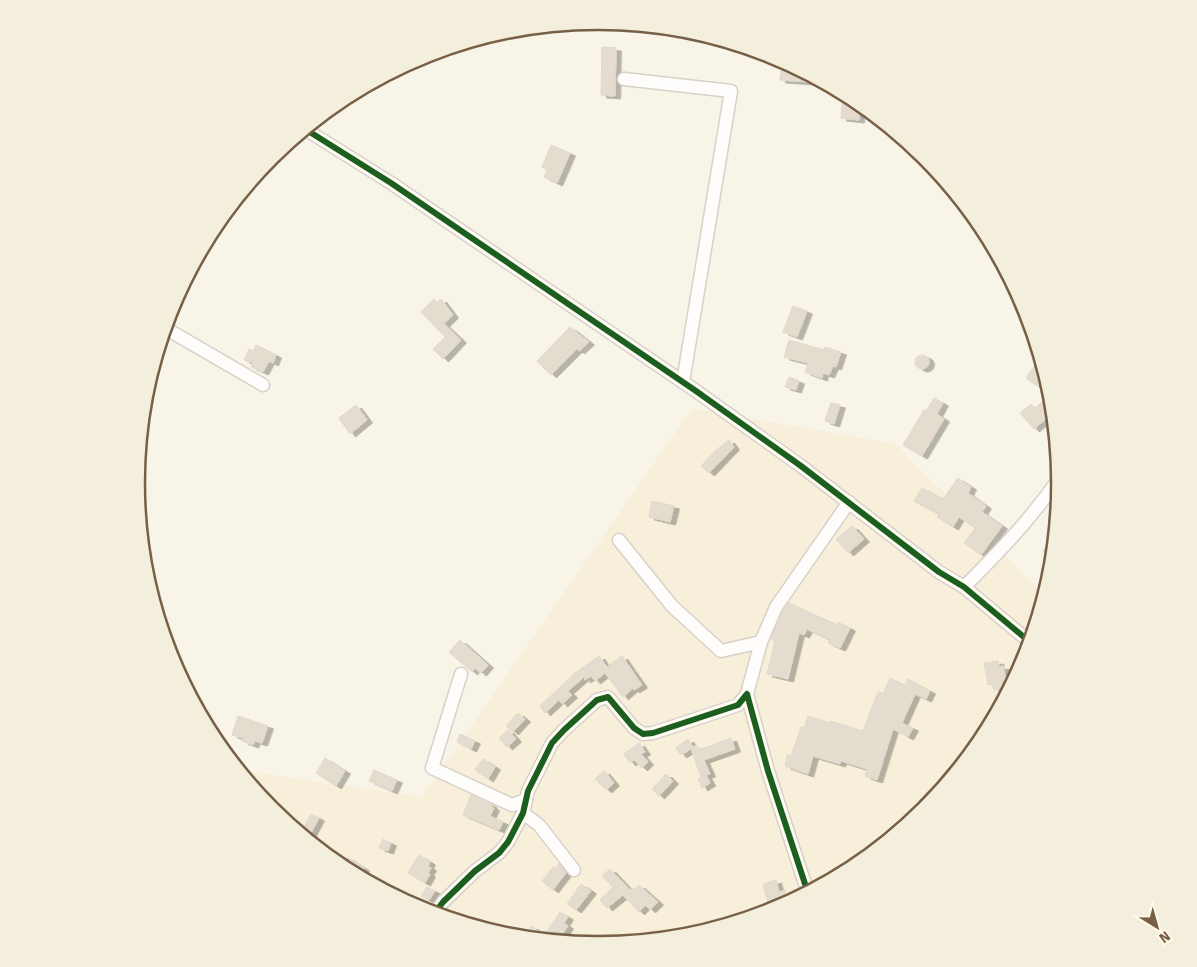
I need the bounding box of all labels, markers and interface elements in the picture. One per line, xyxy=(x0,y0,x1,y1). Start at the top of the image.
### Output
north arrow xyxy=(1132,902,1182,952)
text: N xyxy=(1156,927,1173,947)

